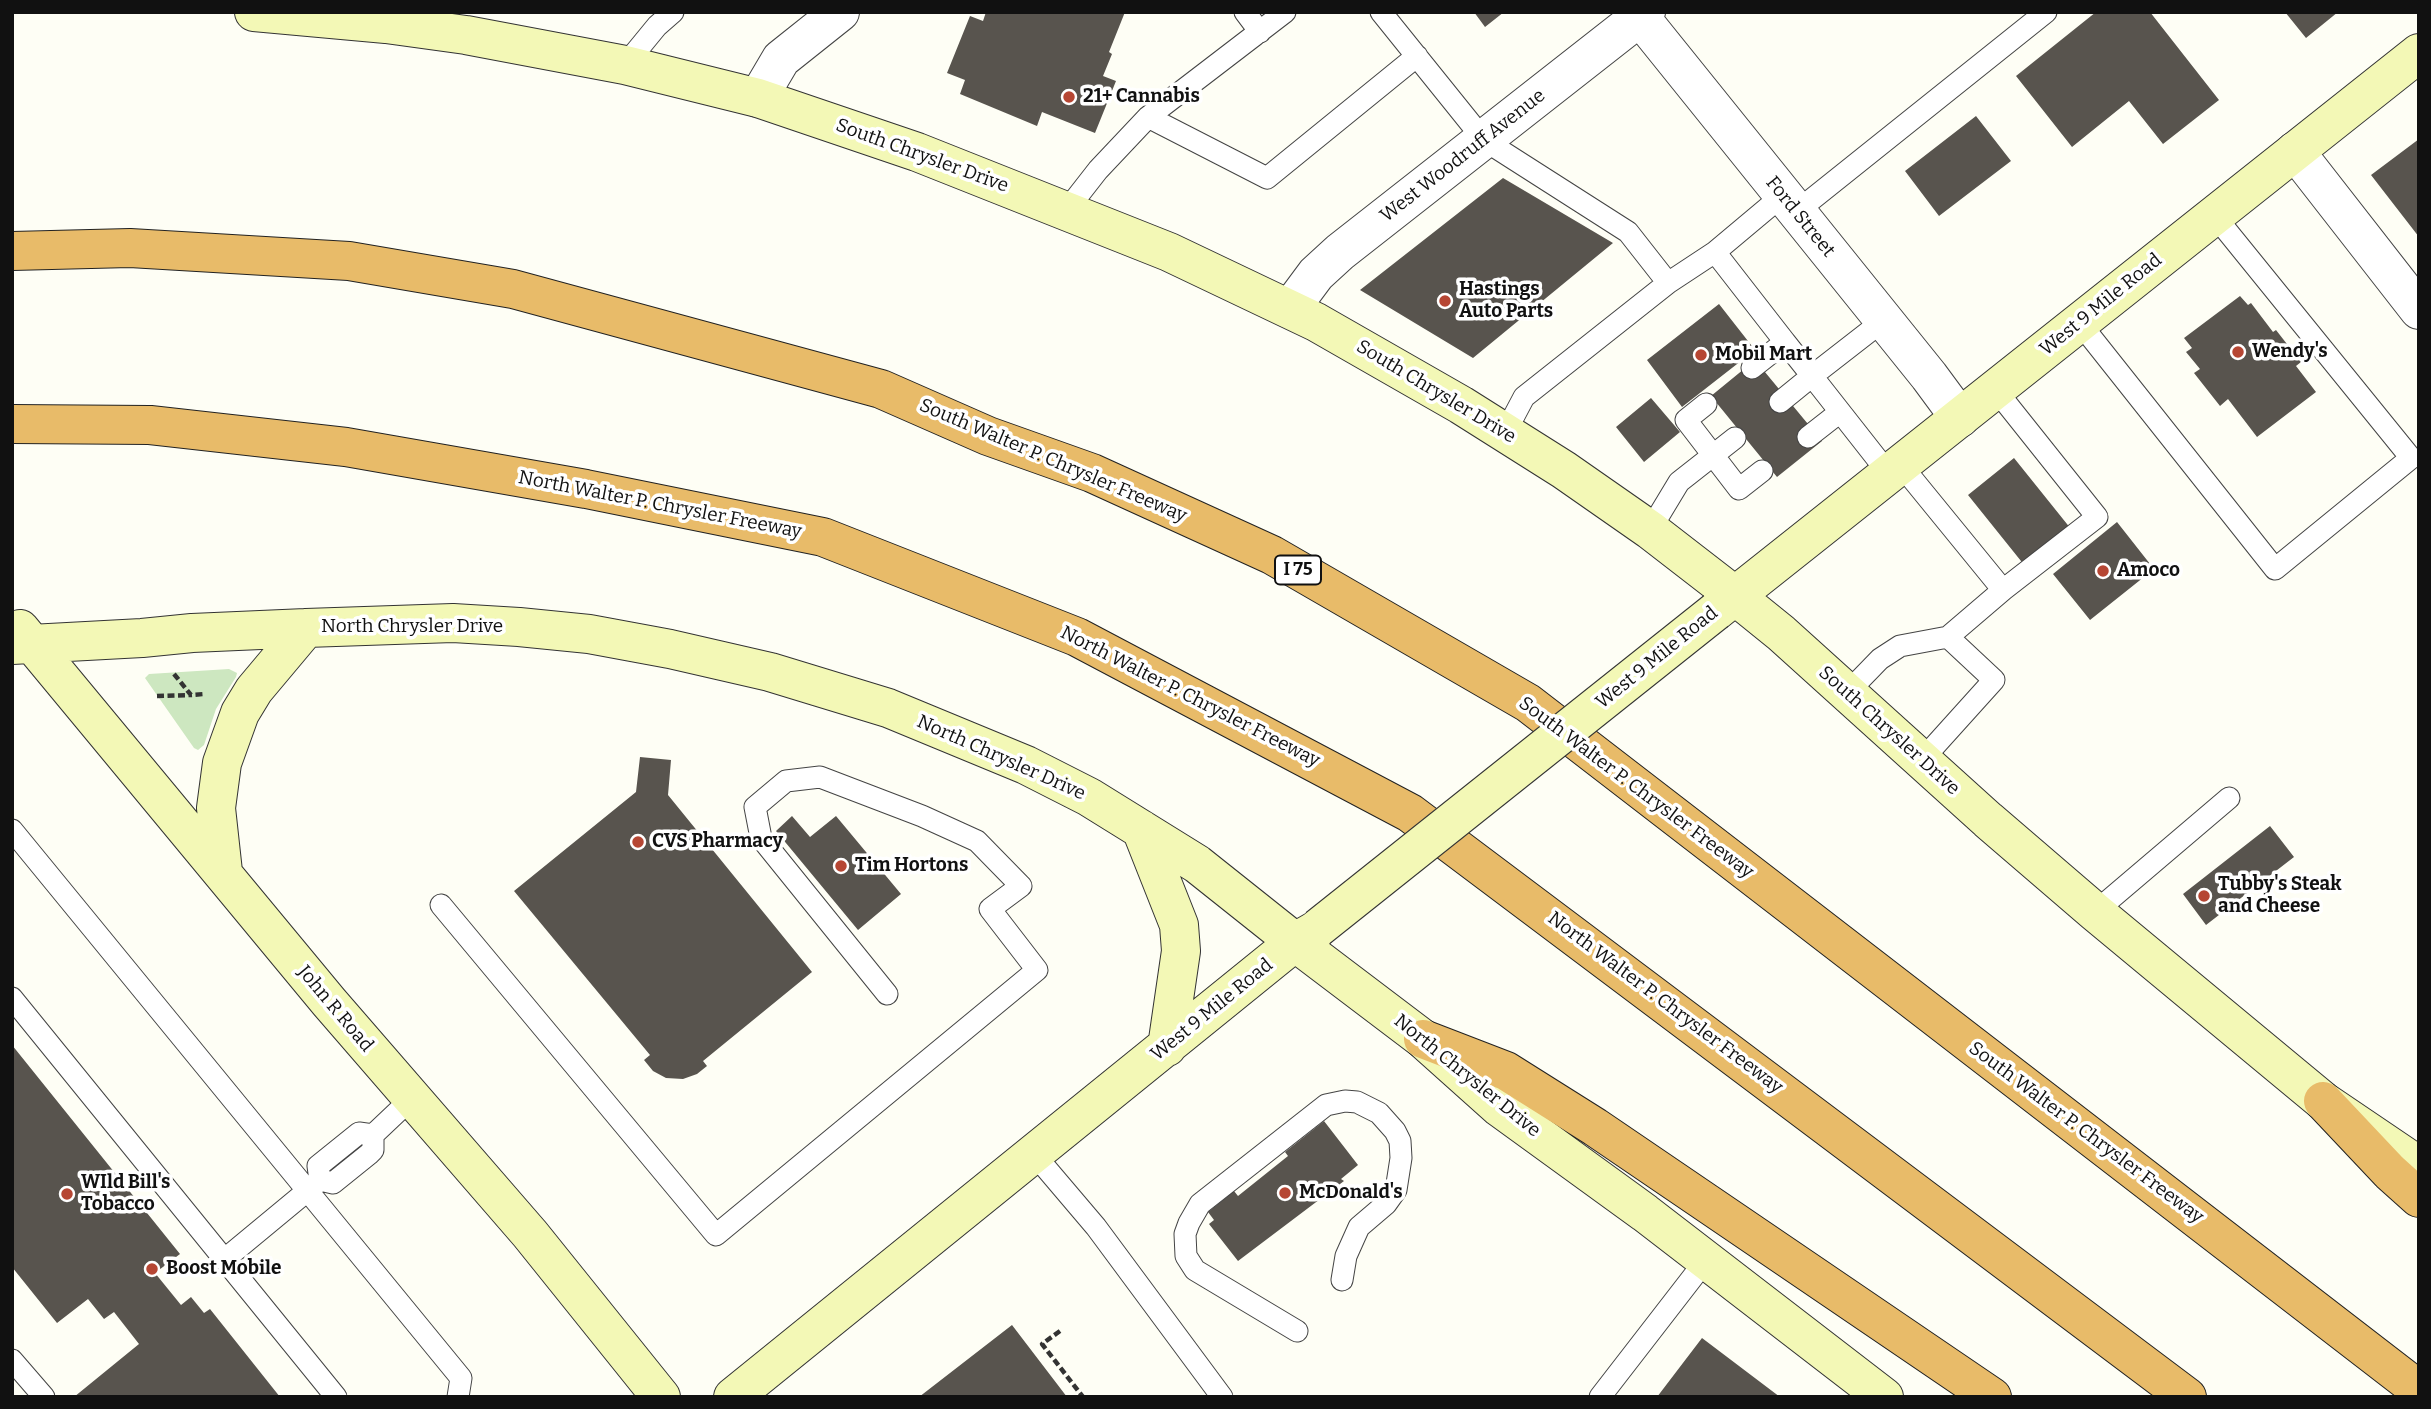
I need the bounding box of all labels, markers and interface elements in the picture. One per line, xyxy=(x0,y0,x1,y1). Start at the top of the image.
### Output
street label: West Woodruff Avenue xyxy=(1376,85,1550,227)
place label: 21+ Cannabis xyxy=(1083,86,1200,108)
marker: 21+ Cannabis xyxy=(1061,89,1077,105)
street label: South Chrysler Drive xyxy=(833,114,1011,198)
street label: Ford Street xyxy=(1760,172,1840,262)
street label: West 9 Mile Road xyxy=(2036,249,2166,361)
place label: Hastings Auto Parts xyxy=(1459,279,1553,323)
marker: Hastings Auto Parts xyxy=(1437,293,1453,309)
street label: South Chrysler Drive xyxy=(1352,335,1520,449)
place label: Wendy's xyxy=(2252,341,2328,363)
place label: Mobil Mart xyxy=(1715,344,1812,366)
marker: Wendy's xyxy=(2230,344,2246,360)
marker: Mobil Mart xyxy=(1693,347,1709,363)
street label: South Walter P. Chrysler Freeway xyxy=(916,394,1190,528)
street label: North Walter P. Chrysler Freeway xyxy=(516,466,804,544)
road number: I 75 xyxy=(1275,556,1321,584)
place label: Amoco xyxy=(2117,560,2180,582)
marker: Amoco xyxy=(2095,563,2111,579)
street label: West 9 Mile Road xyxy=(1592,602,1722,714)
street label: North Chrysler Drive xyxy=(321,616,503,638)
street label: North Walter P. Chrysler Freeway xyxy=(1056,621,1324,773)
street label: South Chrysler Drive xyxy=(1814,662,1964,800)
street label: South Walter P. Chrysler Freeway xyxy=(1514,692,1758,884)
street label: North Chrysler Drive xyxy=(913,711,1089,805)
place label: CVS Pharmacy xyxy=(652,831,783,853)
marker: CVS Pharmacy xyxy=(630,834,646,850)
place label: Tim Hortons xyxy=(855,855,968,877)
marker: Tim Hortons xyxy=(833,858,849,874)
place label: Tubby's Steak and Cheese xyxy=(2218,874,2342,918)
marker: Tubby's Steak and Cheese xyxy=(2196,888,2212,904)
street label: North Walter P. Chrysler Freeway xyxy=(1543,907,1787,1099)
street label: West 9 Mile Road xyxy=(1147,954,1277,1066)
street label: John R Road xyxy=(292,961,378,1057)
street label: North Chrysler Drive xyxy=(1389,1010,1545,1142)
street label: South Walter P. Chrysler Freeway xyxy=(1964,1037,2208,1229)
place label: WIld Bill's Tobacco xyxy=(81,1172,170,1216)
place label: McDonald's xyxy=(1299,1182,1403,1204)
marker: McDonald's xyxy=(1277,1185,1293,1201)
marker: WIld Bill's Tobacco xyxy=(59,1186,75,1202)
place label: Boost Mobile xyxy=(166,1258,281,1280)
marker: Boost Mobile xyxy=(144,1261,160,1277)

